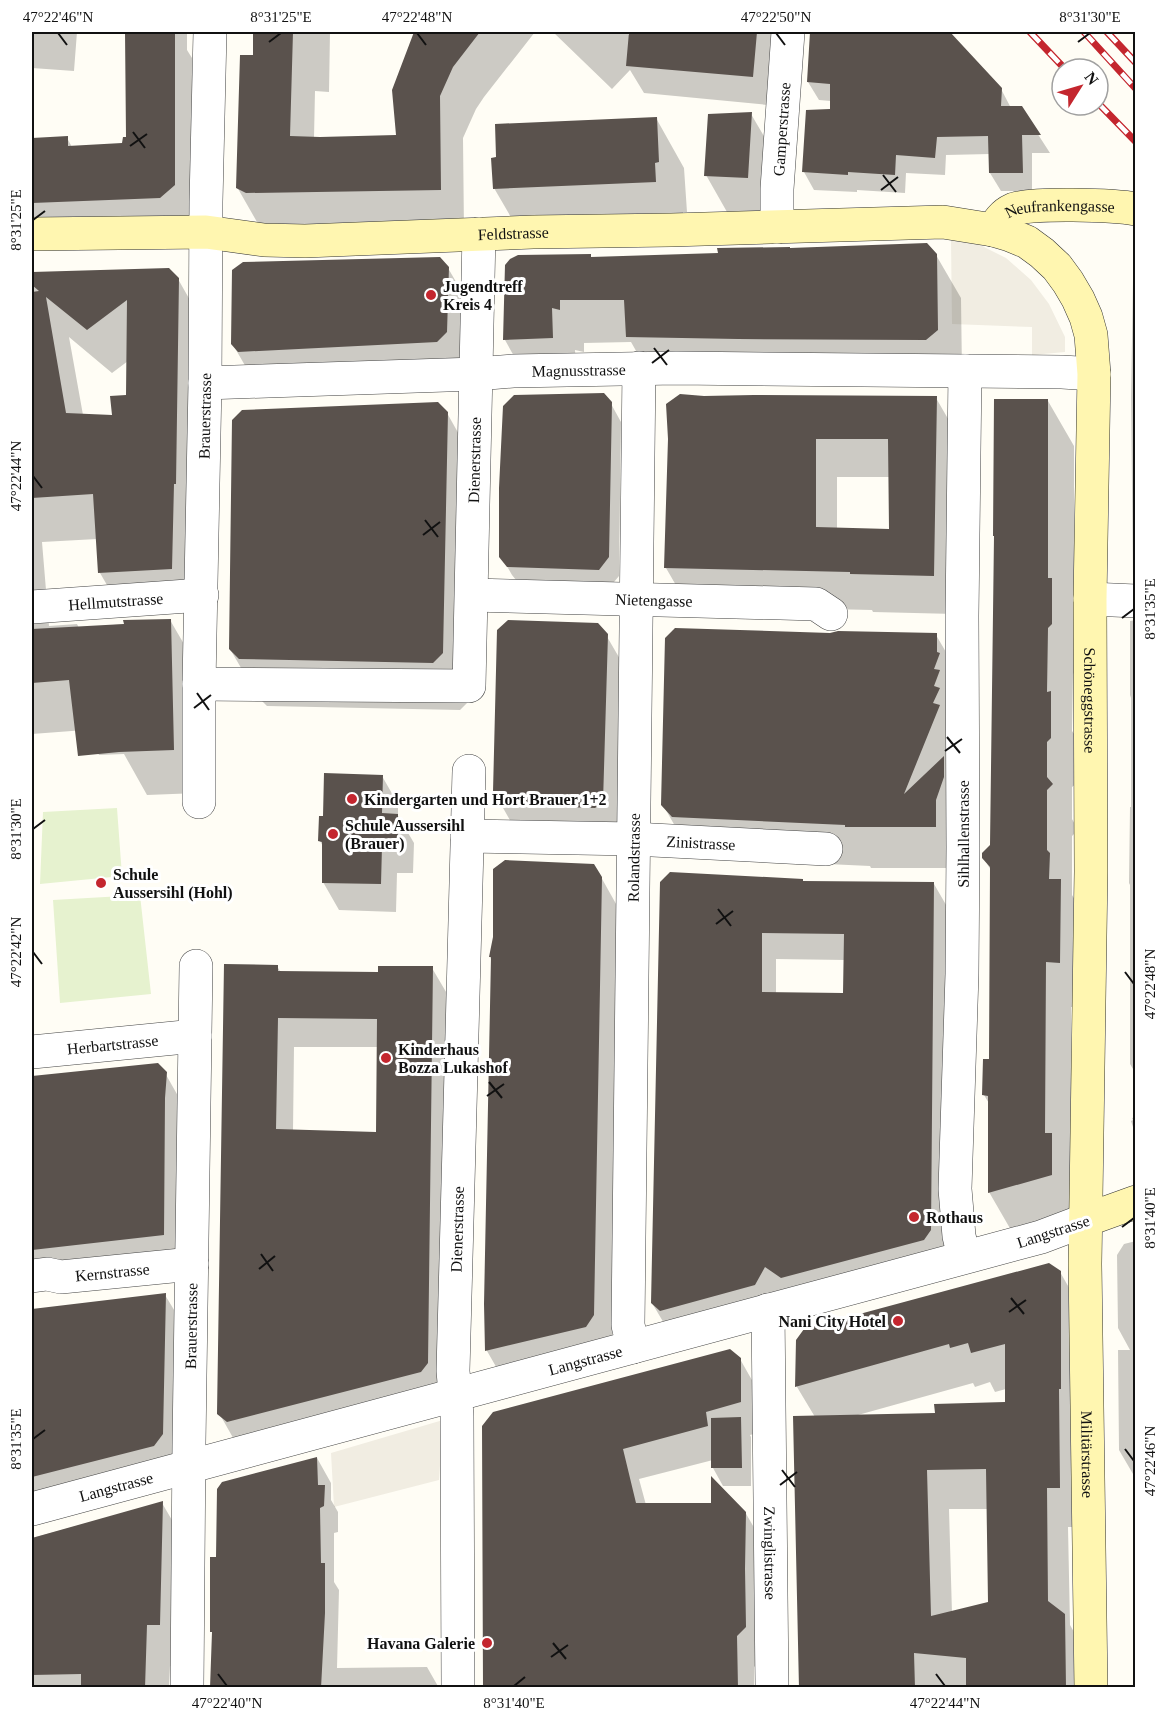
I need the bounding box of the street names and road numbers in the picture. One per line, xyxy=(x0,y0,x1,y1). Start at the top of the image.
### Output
street label: Gamperstrasse xyxy=(770,82,793,177)
street label: Neufrankengasse xyxy=(1002,197,1115,221)
street label: Feldstrasse xyxy=(477,224,549,243)
street label: Magnusstrasse xyxy=(531,361,626,380)
street label: Brauerstrasse xyxy=(195,373,214,459)
street label: Dienerstrasse xyxy=(465,417,484,503)
street label: Hellmutstrasse xyxy=(68,590,164,613)
street label: Nietengasse xyxy=(615,591,693,610)
street label: Schöneggstrasse xyxy=(1080,647,1099,753)
street label: Sihlhallenstrasse xyxy=(955,780,972,888)
street label: Rolandstrasse xyxy=(625,813,643,902)
street label: Zinistrasse xyxy=(666,833,736,853)
street label: Herbartstrasse xyxy=(66,1032,159,1058)
street label: Dienerstrasse xyxy=(448,1186,467,1273)
street label: Langstrasse xyxy=(1015,1212,1092,1252)
street label: Kernstrasse xyxy=(74,1260,150,1285)
street label: Brauerstrasse xyxy=(182,1283,200,1369)
street label: Langstrasse xyxy=(547,1342,624,1378)
street label: Militärstrasse xyxy=(1078,1411,1096,1498)
street label: Langstrasse xyxy=(77,1469,155,1505)
street label: Zwinglistrasse xyxy=(760,1506,779,1600)

